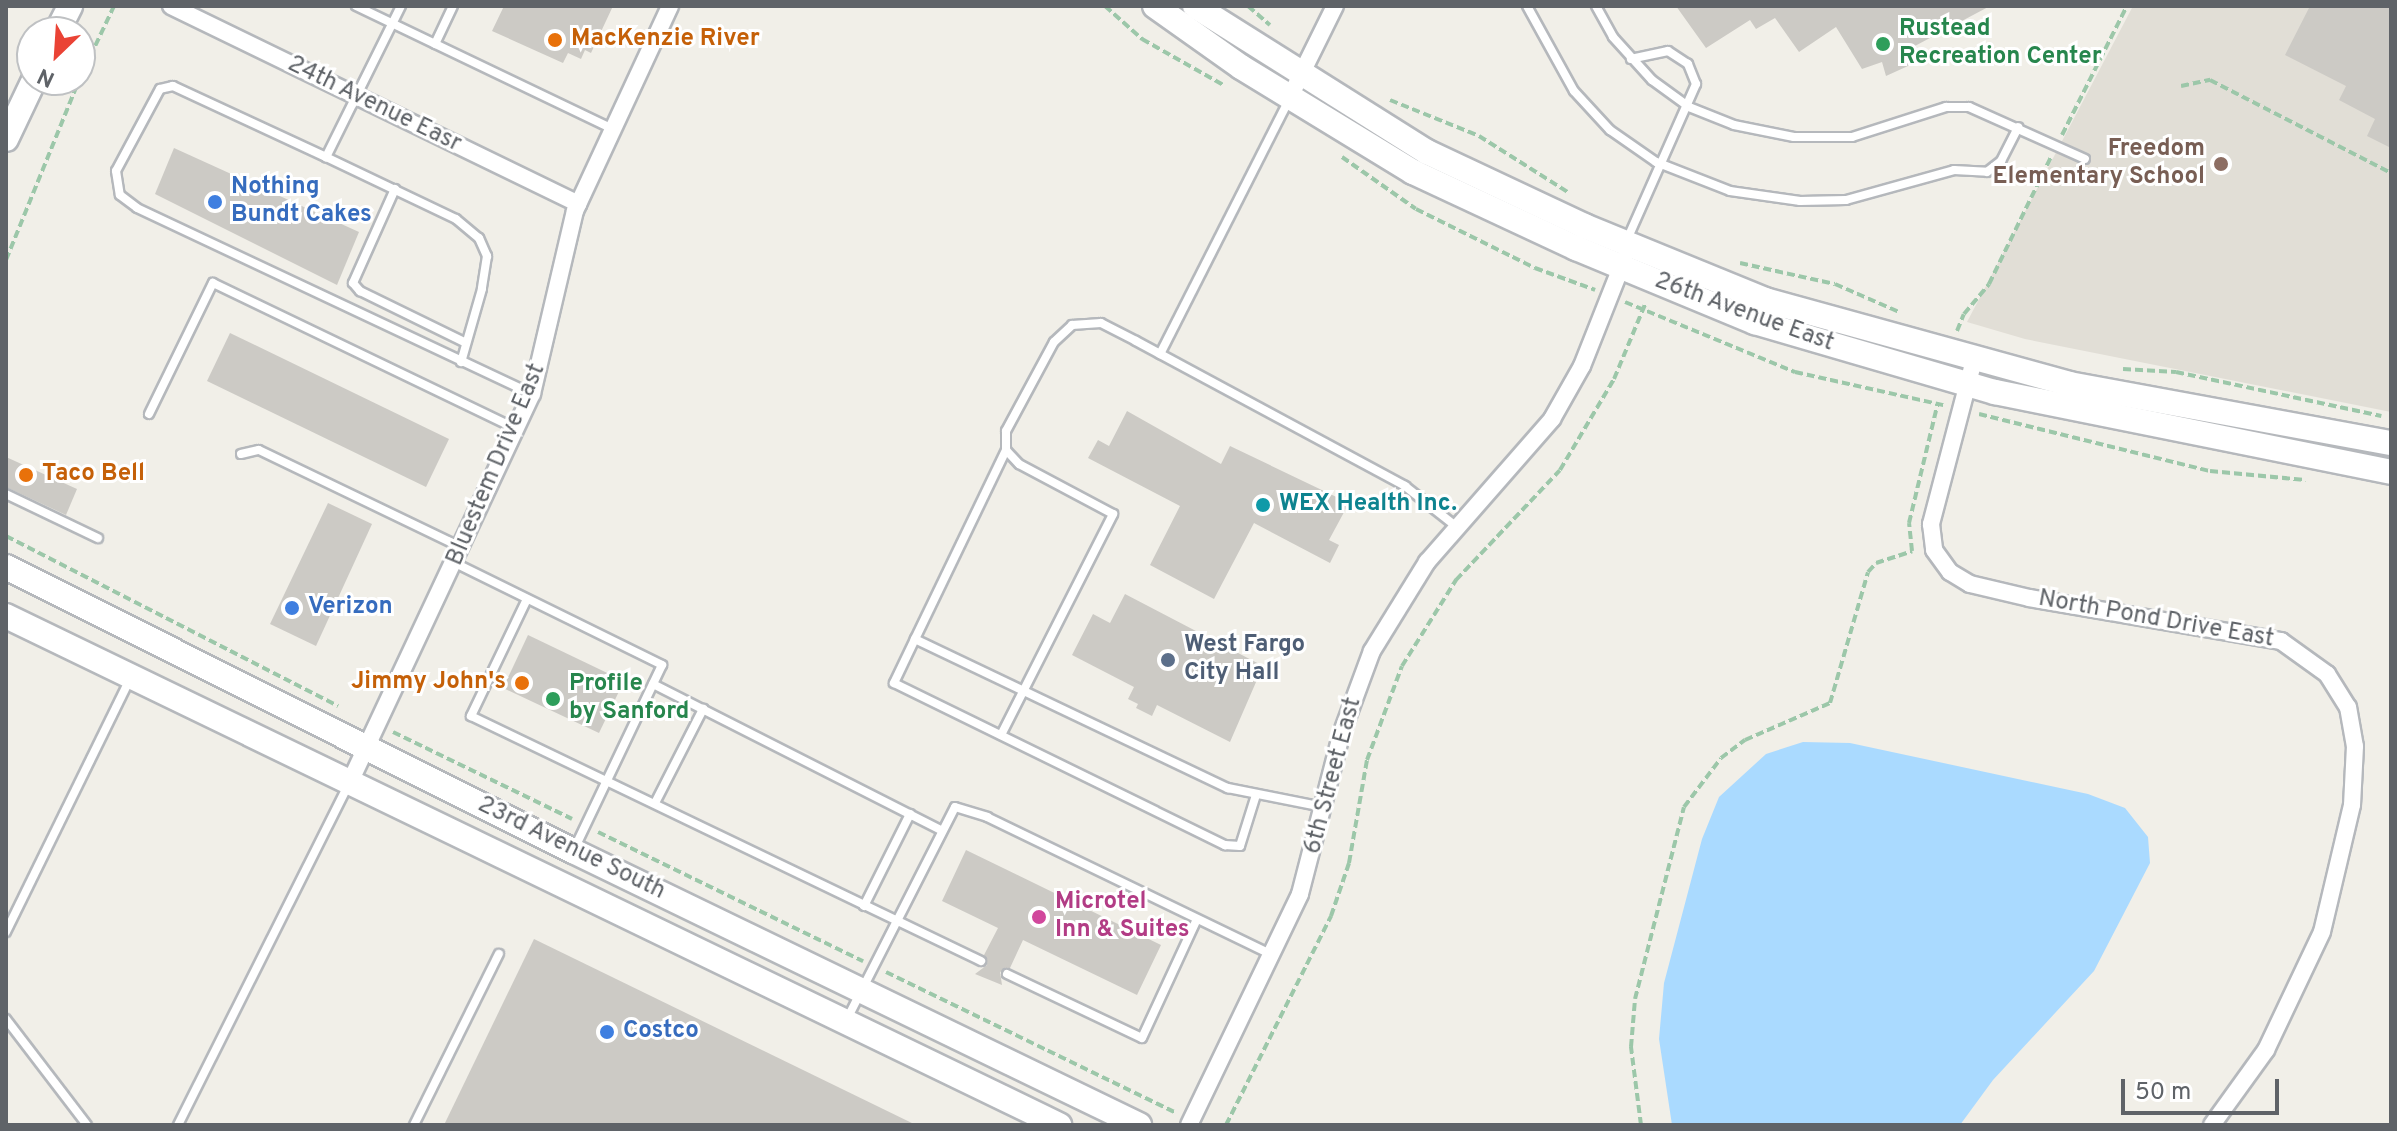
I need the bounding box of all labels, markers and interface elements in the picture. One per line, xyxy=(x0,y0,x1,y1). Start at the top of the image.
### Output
north arrow xyxy=(16,16,96,96)
place label: Rustead Recreation Center xyxy=(1899,16,2102,72)
place label: MacKenzie River xyxy=(571,26,760,54)
marker: MacKenzie River xyxy=(546,31,564,49)
marker: Rustead Recreation Center xyxy=(1874,35,1892,53)
street label: 24th Avenue Easr xyxy=(282,50,466,160)
text: N xyxy=(34,61,59,92)
place label: Freedom Elementary School xyxy=(1993,136,2205,192)
marker: Freedom Elementary School xyxy=(2212,155,2230,173)
place label: Nothing Bundt Cakes xyxy=(231,174,372,230)
marker: Nothing Bundt Cakes xyxy=(206,193,224,211)
street label: 26th Avenue East xyxy=(1650,267,1838,359)
street label: Bluestem Drive East xyxy=(441,360,553,570)
place label: Taco Bell xyxy=(42,461,145,489)
marker: Taco Bell xyxy=(17,466,35,484)
place label: WEX Health Inc. xyxy=(1279,491,1457,519)
marker: WEX Health Inc. xyxy=(1254,496,1272,514)
street label: North Pond Drive East xyxy=(2036,585,2276,655)
place label: Verizon xyxy=(308,594,393,622)
marker: Verizon xyxy=(283,599,301,617)
place label: West Fargo City Hall xyxy=(1184,632,1305,688)
marker: West Fargo City Hall xyxy=(1159,651,1177,669)
place label: Jimmy John's xyxy=(351,669,506,697)
place label: Profile by Sanford xyxy=(569,671,689,727)
marker: Jimmy John's xyxy=(513,674,531,692)
marker: Profile by Sanford xyxy=(544,690,562,708)
street label: 6th Street East xyxy=(1299,695,1369,857)
street label: 23rd Avenue South xyxy=(472,791,670,907)
place label: Microtel Inn & Suites xyxy=(1055,889,1190,945)
marker: Microtel Inn & Suites xyxy=(1030,908,1048,926)
place label: Costco xyxy=(623,1018,699,1046)
marker: Costco xyxy=(598,1023,616,1041)
scale bar xyxy=(2125,1063,2283,1113)
text: 50 m xyxy=(2135,1078,2191,1108)

